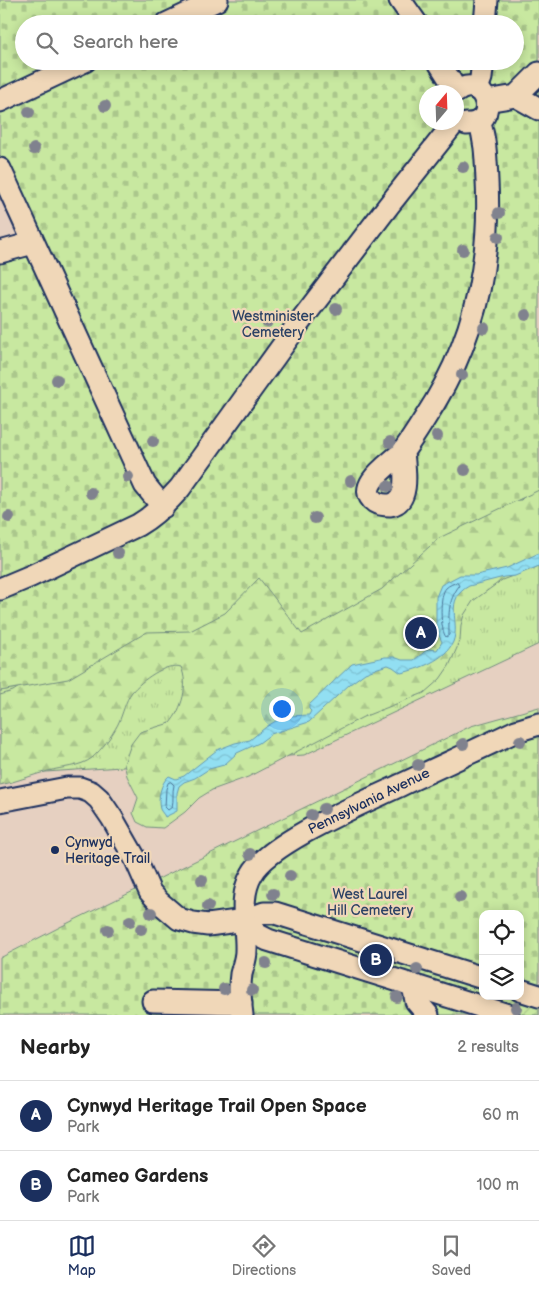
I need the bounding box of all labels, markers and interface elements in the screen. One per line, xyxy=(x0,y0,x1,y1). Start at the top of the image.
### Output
search box xyxy=(15,15,524,70)
icon: search xyxy=(33,29,61,57)
text: Search here xyxy=(73,31,178,54)
north arrow xyxy=(419,85,464,130)
park label: Westminister Cemetery xyxy=(232,308,315,341)
pin: A xyxy=(405,614,437,652)
your location xyxy=(269,696,295,722)
street label: Pennsylvania Avenue xyxy=(305,764,433,838)
place label: Cynwyd Heritage Trail xyxy=(65,834,150,867)
marker: Cynwyd Heritage Trail xyxy=(49,844,61,856)
park label: West Laurel Hill Cemetery xyxy=(327,886,414,919)
map controls xyxy=(479,910,524,1000)
button: locate xyxy=(479,910,524,955)
pin: B xyxy=(360,941,392,979)
button: layers xyxy=(479,955,524,1000)
text: Nearby xyxy=(20,1035,90,1060)
text: 2 results xyxy=(457,1038,519,1057)
text: Cynwyd Heritage Trail Open Space xyxy=(67,1095,367,1118)
text: A xyxy=(31,1106,41,1125)
text: 60 m xyxy=(482,1106,519,1125)
text: Park xyxy=(67,1118,99,1137)
text: Cameo Gardens xyxy=(67,1165,208,1188)
text: B xyxy=(30,1176,42,1195)
text: 100 m xyxy=(476,1176,519,1195)
text: Park xyxy=(67,1188,99,1207)
tab: Map xyxy=(68,1232,96,1279)
tab: Directions xyxy=(232,1232,296,1279)
tab: Saved xyxy=(432,1232,471,1279)

